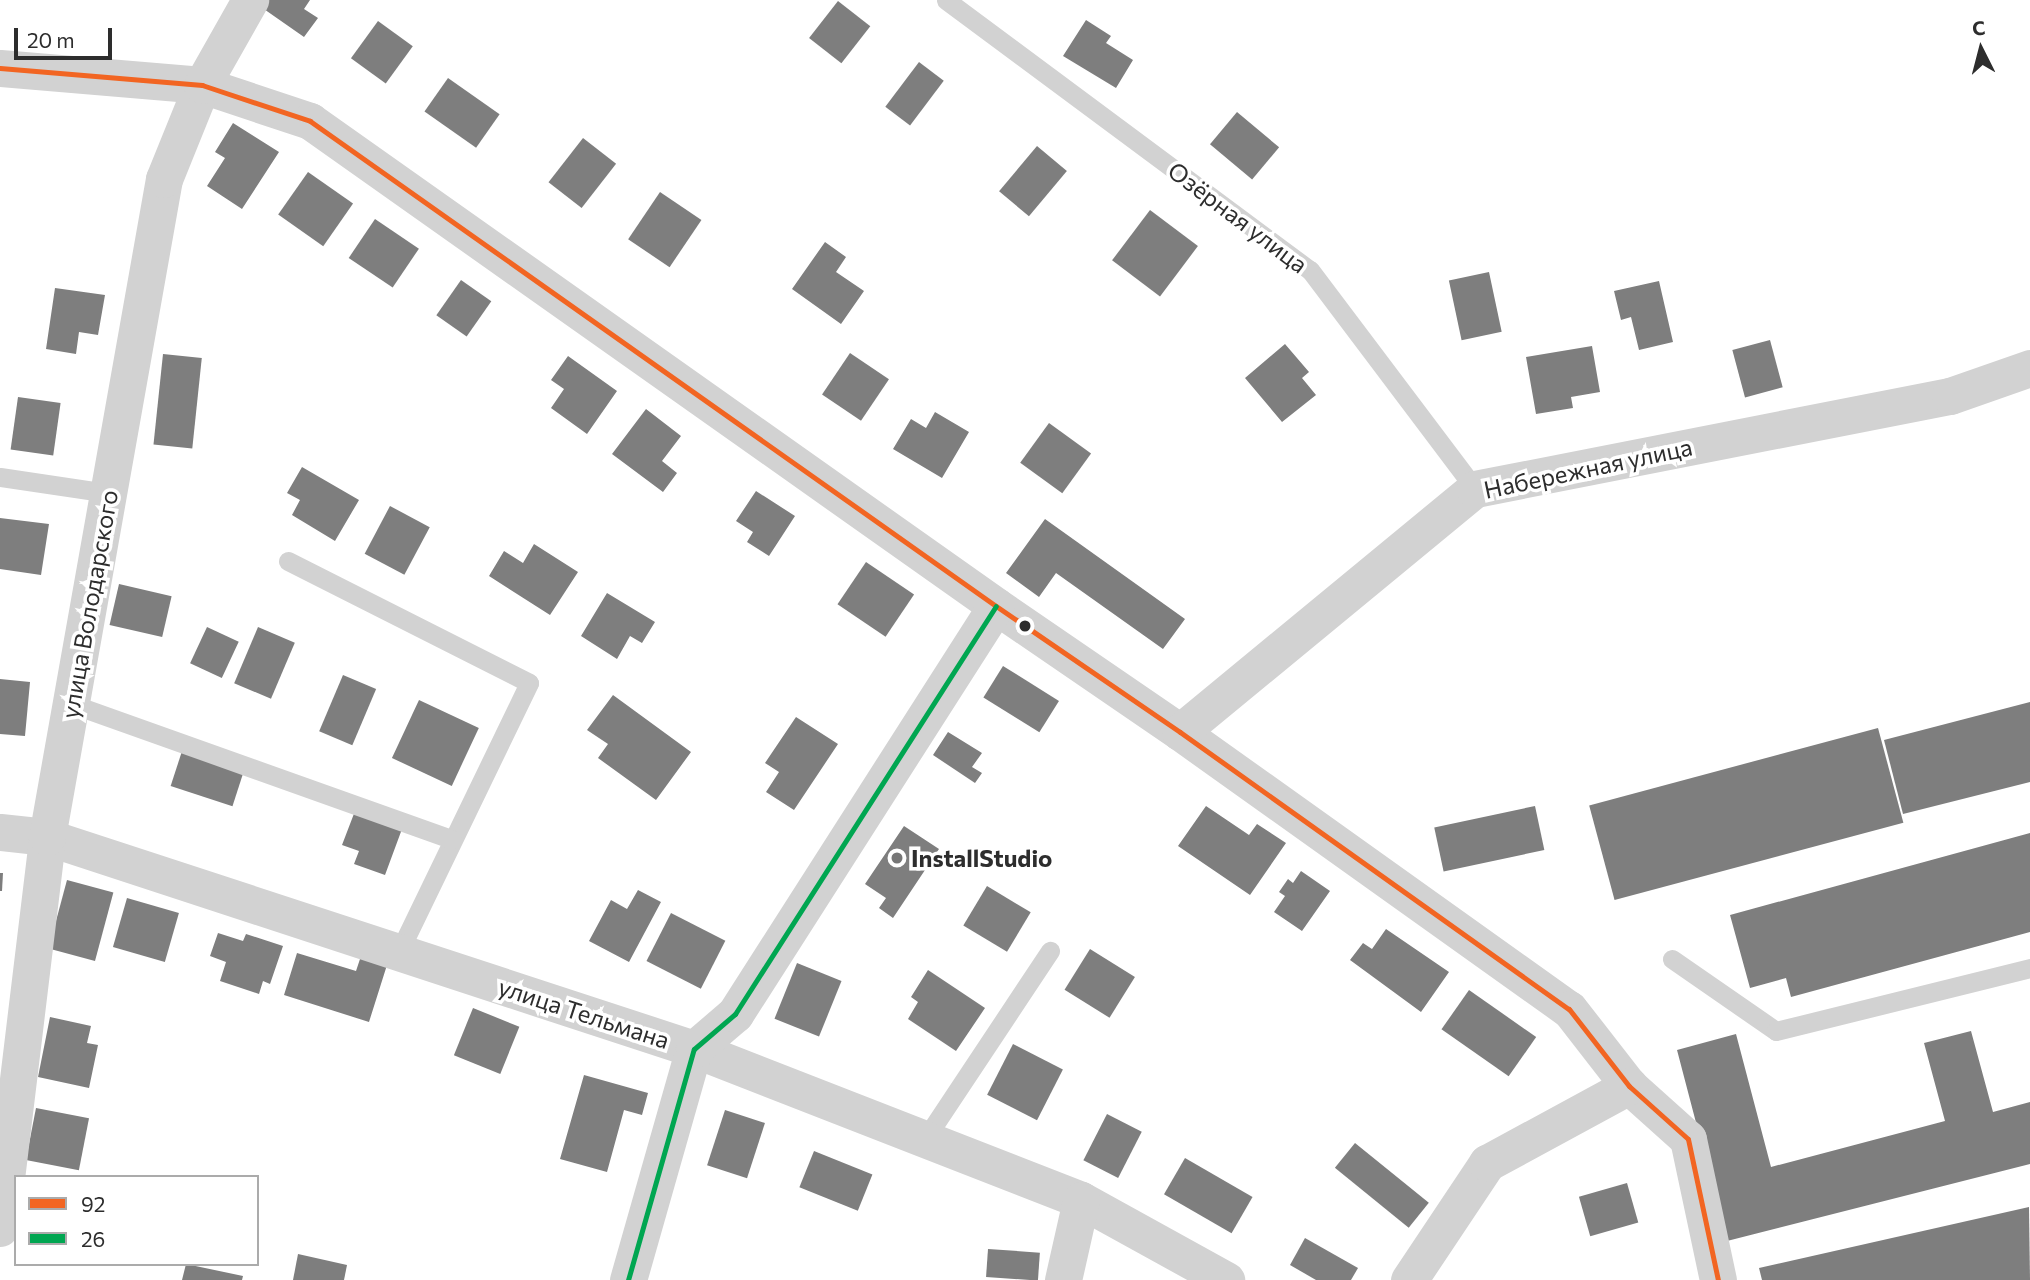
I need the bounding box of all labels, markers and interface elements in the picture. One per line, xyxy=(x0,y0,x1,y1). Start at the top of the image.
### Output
scale bar xyxy=(18,14,116,58)
north arrow xyxy=(1946,14,2016,84)
text: С xyxy=(1971,16,1986,40)
text: 20 m xyxy=(27,27,75,52)
street label: Озёрная улица xyxy=(1163,155,1313,279)
street label: Набережная улица xyxy=(1481,432,1695,504)
street label: улица Володарского xyxy=(55,487,123,721)
unlabelled marker xyxy=(1018,619,1032,633)
place label: InstallStudio xyxy=(911,844,1052,872)
marker: InstallStudio xyxy=(889,850,905,866)
street label: улица Тельмана xyxy=(495,972,673,1054)
legend xyxy=(14,1175,259,1266)
text: 92 xyxy=(81,1191,105,1216)
text: 26 xyxy=(81,1226,105,1251)

